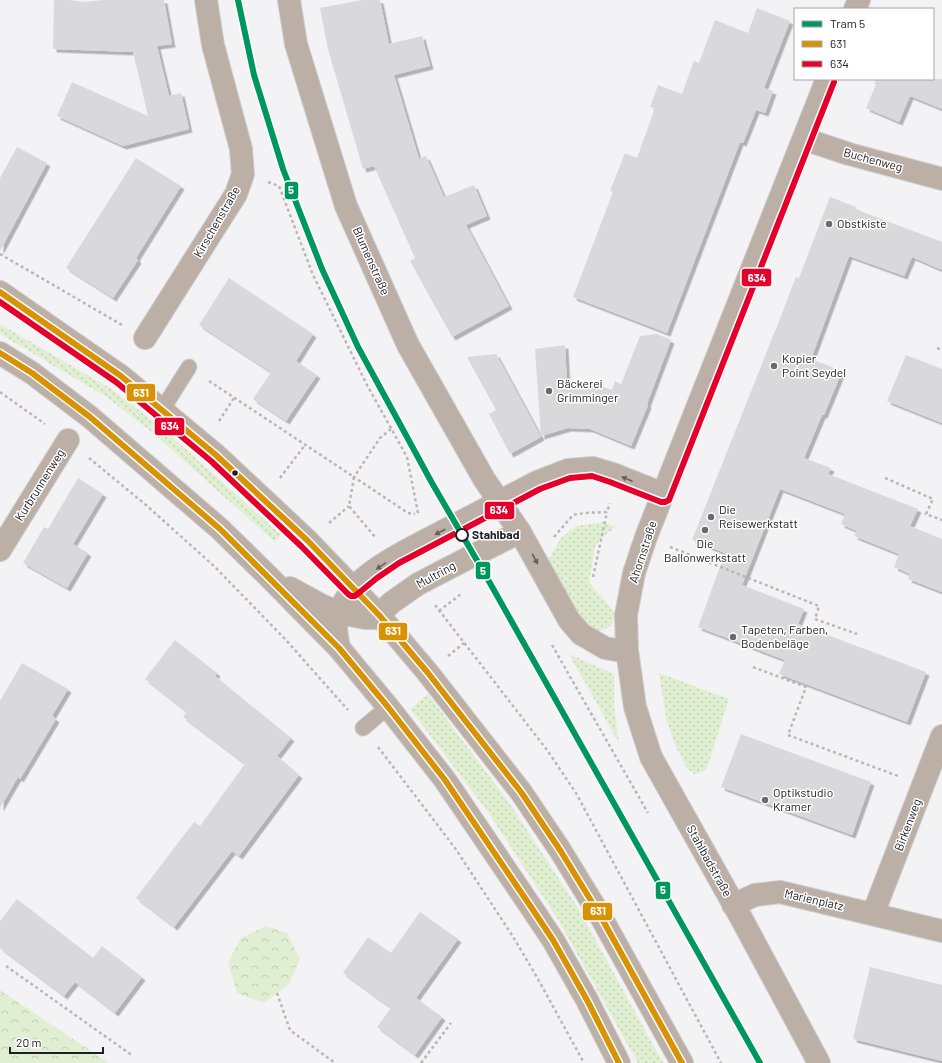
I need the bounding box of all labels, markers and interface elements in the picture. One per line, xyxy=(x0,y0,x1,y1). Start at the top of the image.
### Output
legend xyxy=(794,8,934,80)
text: Tram 5 xyxy=(830,16,865,30)
text: 631 xyxy=(830,36,846,50)
text: 634 xyxy=(830,56,849,70)
street label: Buchenweg xyxy=(842,144,904,174)
line badge: 5 xyxy=(284,181,299,200)
text: 5 xyxy=(288,183,294,196)
street label: Kirschenstraße xyxy=(190,184,242,259)
place label: Obstkiste xyxy=(837,216,887,230)
marker: Obstkiste xyxy=(824,219,834,229)
street label: Blumenstraße xyxy=(351,224,393,297)
line badge: 634 xyxy=(741,268,772,287)
text: 634 xyxy=(748,271,767,284)
place label: Kopier Point Seydel xyxy=(782,351,846,379)
marker: Kopier Point Seydel xyxy=(769,361,779,371)
place label: Bäckerei Grimminger xyxy=(557,376,619,404)
line badge: 631 xyxy=(126,383,156,402)
text: 631 xyxy=(133,386,149,399)
marker: Bäckerei Grimminger xyxy=(544,386,554,396)
line badge: 634 xyxy=(154,417,185,436)
text: 634 xyxy=(161,419,180,432)
street label: Kurbrunnenweg xyxy=(11,446,67,523)
unlabelled marker xyxy=(230,468,240,478)
one-way arrow xyxy=(621,476,632,482)
line badge: 634 xyxy=(484,501,515,520)
place label: Die Reisewerkstatt xyxy=(719,502,798,530)
text: 634 xyxy=(490,503,509,516)
marker: Die Reisewerkstatt xyxy=(706,512,716,522)
street label: Ahornstraße xyxy=(625,519,659,585)
marker: Die Ballonwerkstatt xyxy=(700,525,710,535)
place label: Stahlbad xyxy=(472,527,520,541)
marker: Stahlbad xyxy=(455,528,469,542)
one-way arrow xyxy=(434,529,446,536)
place label: Die Ballonwerkstatt xyxy=(664,536,746,564)
one-way arrow xyxy=(531,553,538,564)
street label: Multring xyxy=(414,558,457,591)
line badge: 5 xyxy=(475,561,491,580)
one-way arrow xyxy=(376,562,386,570)
text: 5 xyxy=(480,564,486,577)
line badge: 631 xyxy=(378,622,408,641)
place label: Tapeten, Farben, Bodenbeläge xyxy=(741,622,828,650)
text: 631 xyxy=(385,624,401,637)
marker: Tapeten, Farben, Bodenbeläge xyxy=(728,632,738,642)
place label: Optikstudio Kramer xyxy=(773,785,833,813)
marker: Optikstudio Kramer xyxy=(760,795,770,805)
street label: Birkenweg xyxy=(891,797,923,853)
street label: Stahlbadstraße xyxy=(684,822,735,899)
line badge: 5 xyxy=(655,881,671,900)
text: 5 xyxy=(660,883,666,896)
street label: Marienplatz xyxy=(783,885,845,913)
line badge: 631 xyxy=(582,902,613,921)
text: 631 xyxy=(590,904,606,917)
scale bar xyxy=(10,1029,103,1055)
text: 20 m xyxy=(16,1035,42,1049)

